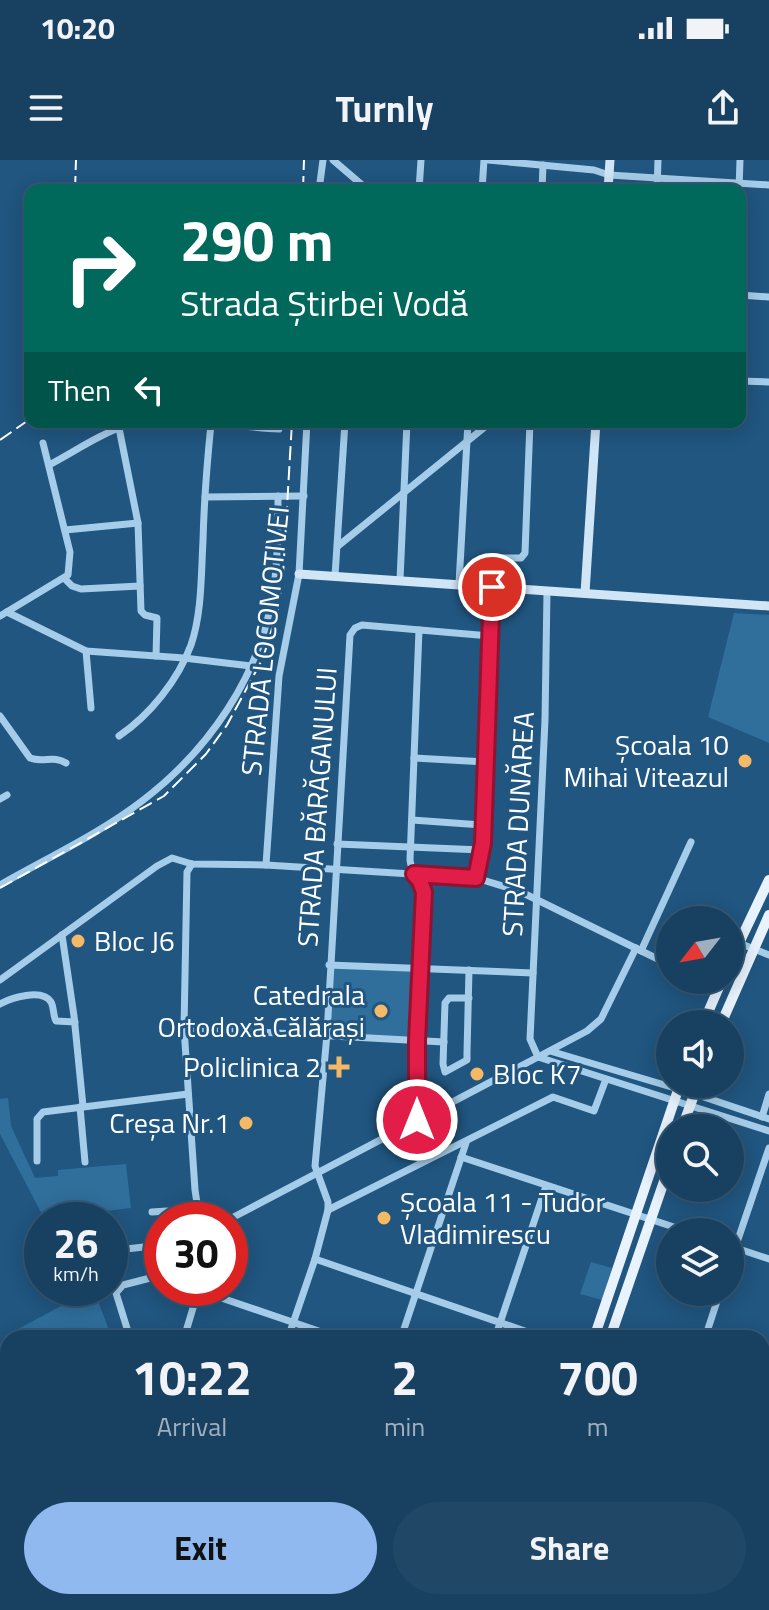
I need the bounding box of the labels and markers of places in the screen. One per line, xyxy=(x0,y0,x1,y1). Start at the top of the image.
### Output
pin xyxy=(458,553,526,621)
place label: Școala 10 Mihai Viteazul xyxy=(563,723,729,798)
marker: Școala 10 Mihai Viteazul xyxy=(736,752,754,770)
place label: Bloc J6 xyxy=(94,919,175,962)
marker: Bloc J6 xyxy=(69,932,87,950)
place label: Catedrala Ortodoxă Călărași xyxy=(157,973,365,1048)
marker: Catedrala Ortodoxă Călărași xyxy=(372,1002,390,1020)
place label: Policlinica 2 xyxy=(183,1045,321,1088)
place label: Bloc K7 xyxy=(493,1052,581,1095)
marker: Policlinica 2 xyxy=(328,1056,350,1078)
marker: Bloc K7 xyxy=(468,1065,486,1083)
place label: Creșa Nr.1 xyxy=(109,1101,230,1144)
marker: Creșa Nr.1 xyxy=(237,1114,255,1132)
place label: Școala 11 - Tudor Vladimirescu xyxy=(400,1180,605,1255)
marker: Școala 11 - Tudor Vladimirescu xyxy=(375,1209,393,1227)

